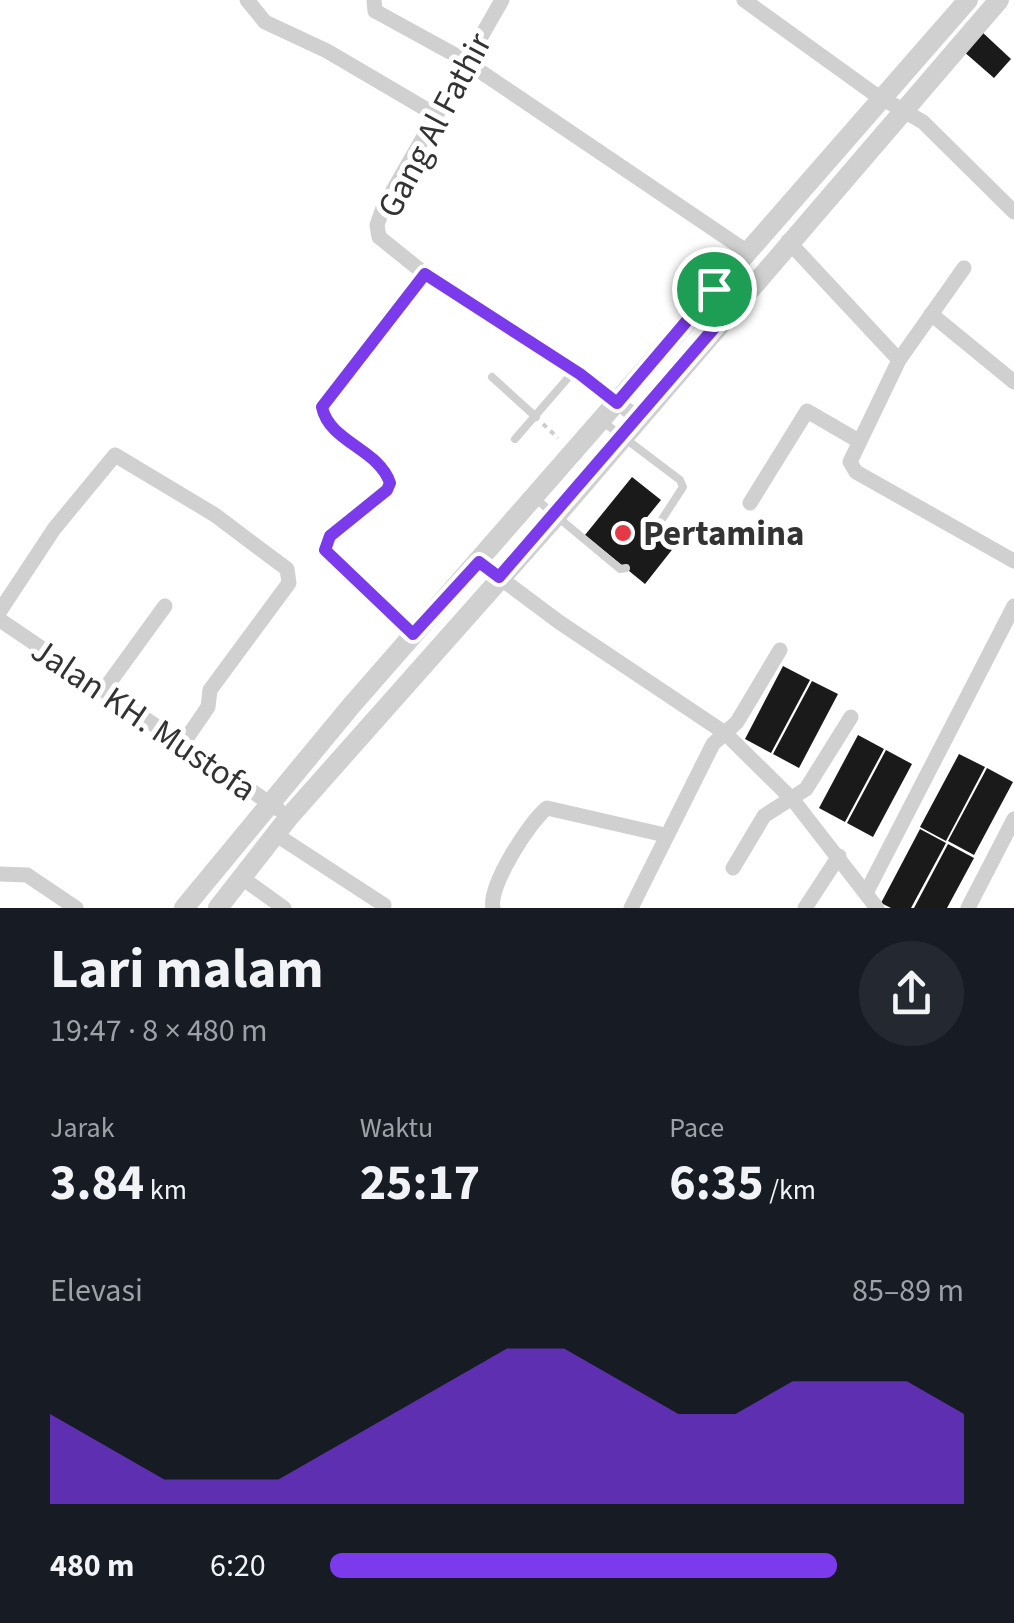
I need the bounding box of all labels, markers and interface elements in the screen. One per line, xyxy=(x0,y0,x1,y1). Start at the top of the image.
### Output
street label: Gang Al Fathir xyxy=(365,23,505,227)
pin xyxy=(672,247,757,332)
icon: arrive xyxy=(687,262,742,317)
place label: Pertamina xyxy=(643,509,804,559)
marker: Pertamina xyxy=(612,522,634,544)
street label: Jalan KH. Mustofa xyxy=(21,626,266,814)
text: Lari malam xyxy=(50,931,324,1009)
button: share xyxy=(859,941,964,1046)
text: 19:47 · 8 × 480 m xyxy=(50,1008,268,1054)
text: Jarak xyxy=(50,1108,115,1148)
text: Waktu xyxy=(360,1108,433,1148)
text: Pace xyxy=(669,1108,724,1148)
text: 3.84 xyxy=(50,1148,144,1219)
text: 25:17 xyxy=(360,1148,480,1219)
text: 6:35 xyxy=(669,1148,764,1219)
text: km xyxy=(144,1170,187,1210)
text: /km xyxy=(764,1170,816,1210)
text: Elevasi xyxy=(50,1268,143,1314)
text: 85–89 m xyxy=(852,1268,964,1314)
text: 480 m xyxy=(50,1543,135,1589)
text: 6:20 xyxy=(210,1543,266,1589)

